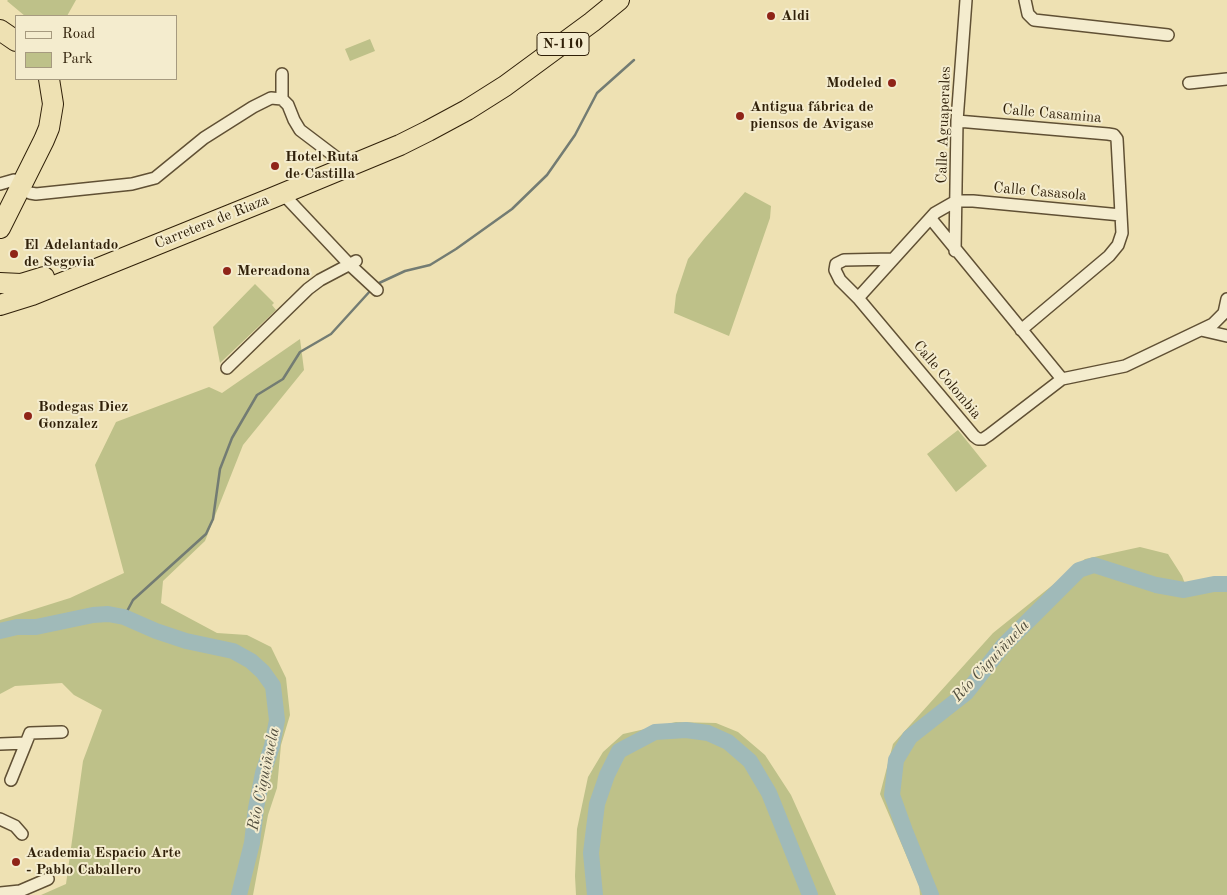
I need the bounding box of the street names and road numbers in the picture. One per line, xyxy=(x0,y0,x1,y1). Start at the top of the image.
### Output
road number: N-110 xyxy=(537,33,589,56)
street label: Calle Aguaperales xyxy=(933,66,955,184)
street label: Calle Casamina xyxy=(1002,101,1102,127)
street label: Calle Casasola xyxy=(993,179,1087,205)
street label: Carretera de Riaza xyxy=(152,191,272,253)
street label: Calle Colombia xyxy=(909,337,985,423)

